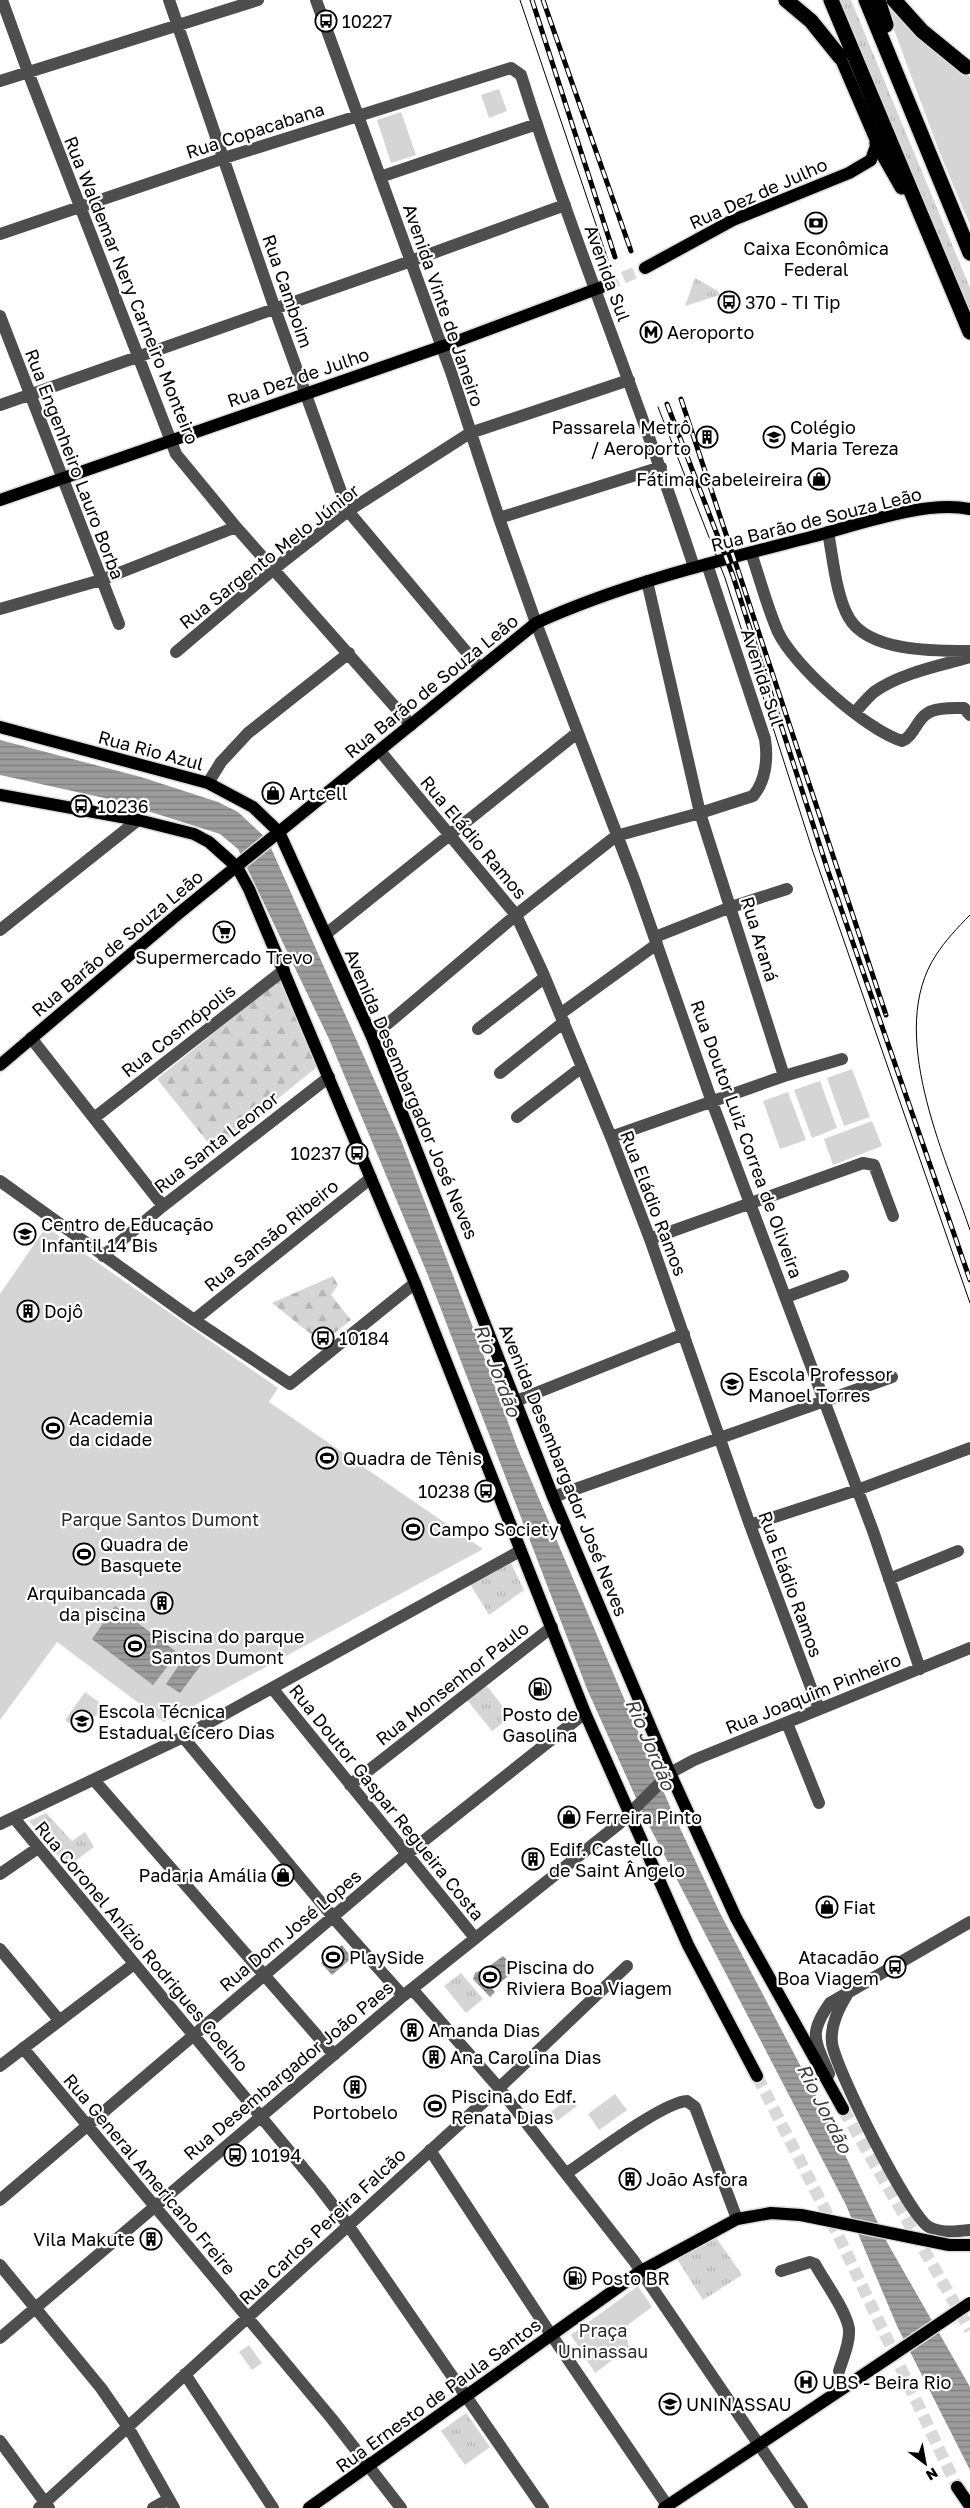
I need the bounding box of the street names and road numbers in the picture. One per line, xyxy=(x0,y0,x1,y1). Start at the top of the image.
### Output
street label: Rua Copacabana xyxy=(183,97,327,163)
street label: Rua Waldemar Nery Carneiro Monteiro xyxy=(60,133,204,447)
street label: Rua Dez de Julho xyxy=(686,153,830,233)
street label: Avenida Vinte de Janeiro xyxy=(399,201,489,409)
street label: Avenida Sul xyxy=(580,222,636,324)
street label: Rua Camboim xyxy=(258,231,318,351)
street label: Rua Dez de Julho xyxy=(224,342,372,412)
street label: Rua Engenheiro Lauro Borba xyxy=(21,346,129,582)
street label: Rua Sargento Melo Júnior xyxy=(175,479,363,633)
street label: Rua Barão de Souza Leão xyxy=(708,482,924,556)
street label: Rua Barão de Souza Leão xyxy=(340,609,522,763)
street label: Avenida Sul xyxy=(737,626,789,729)
street label: Rua Rio Azul xyxy=(96,725,206,775)
street label: Rua Eládio Ramos xyxy=(416,771,532,903)
street label: Rua Barão de Souza Leão xyxy=(27,865,207,1021)
street label: Rua Araná xyxy=(737,894,783,984)
street label: Avenida Desembargador José Neves xyxy=(341,946,483,1242)
street label: Rua Cosmópolis xyxy=(117,979,239,1081)
street label: Rua Doutor Luiz Correa de Oliveira xyxy=(686,997,808,1281)
street label: Rua Santa Leonor xyxy=(149,1087,283,1197)
street label: Rua Eládio Ramos xyxy=(616,1127,692,1279)
street label: Rua Sansão Ribeiro xyxy=(199,1174,343,1296)
street label: Avenida Desembargador José Neves xyxy=(495,1321,633,1619)
street label: Rua Eládio Ramos xyxy=(754,1508,828,1660)
street label: Rua Monsenhor Paulo xyxy=(371,1616,533,1750)
street label: Rua Joaquim Pinheiro xyxy=(722,1648,904,1738)
street label: Rua Doutor Gaspar Regueira Costa xyxy=(285,1679,489,1925)
street label: Rua Coronel Anízio Rodrigues Coelho xyxy=(31,1816,253,2076)
street label: Rua Dom José Lopes xyxy=(215,1864,365,1996)
street label: Rua Desembargador João Paes xyxy=(179,1976,397,2164)
street label: Rua General Americano Freire xyxy=(59,2069,241,2279)
street label: Rua Carlos Pereira Falcão xyxy=(234,2143,410,2309)
street label: Rua Ernesto de Paula Santos xyxy=(331,2313,545,2477)

